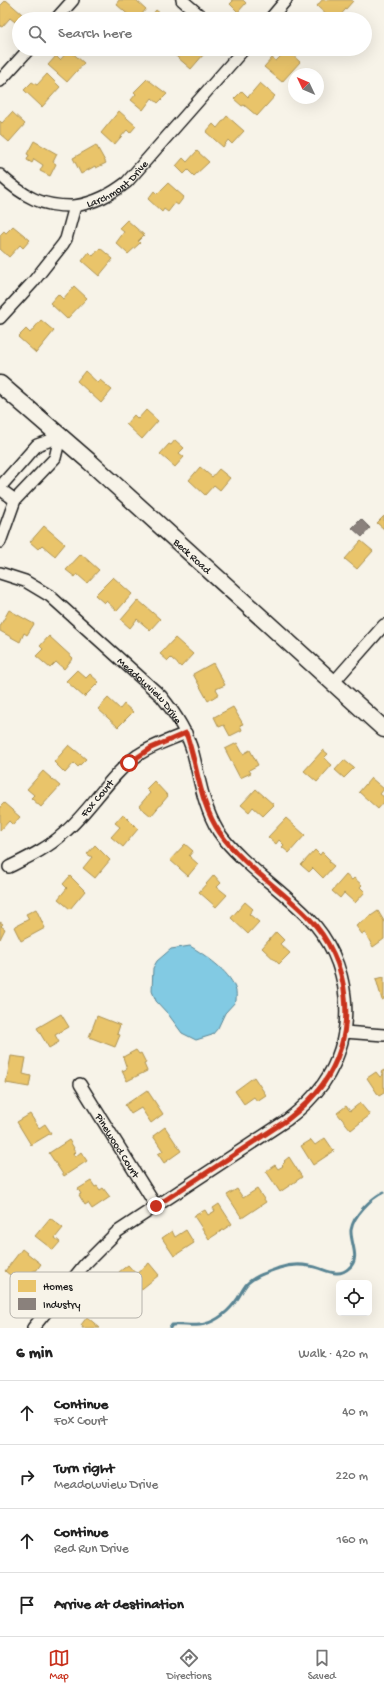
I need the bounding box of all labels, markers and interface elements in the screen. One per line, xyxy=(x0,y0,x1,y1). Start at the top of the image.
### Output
search box xyxy=(12,12,372,56)
icon: search xyxy=(26,23,48,45)
text: Search here xyxy=(58,25,132,43)
north arrow xyxy=(288,68,324,104)
street label: Larchmont Drive xyxy=(85,158,151,211)
street label: Beck Road xyxy=(169,536,214,578)
street label: Meadowview Drive xyxy=(114,656,183,727)
route start xyxy=(120,754,138,772)
street label: Fox Court xyxy=(78,777,118,821)
street label: Pinewood Court xyxy=(91,1111,142,1182)
route end xyxy=(147,1197,165,1215)
legend xyxy=(10,1272,142,1318)
map controls xyxy=(336,1280,372,1316)
button: locate xyxy=(336,1280,372,1316)
text: Homes xyxy=(43,1282,73,1294)
text: Industry xyxy=(43,1300,81,1312)
text: 6 min xyxy=(16,1344,52,1364)
text: Walk · 420 m xyxy=(299,1347,368,1362)
text: Continue xyxy=(54,1396,108,1414)
icon: ahead xyxy=(16,1402,38,1424)
text: 40 m xyxy=(342,1405,368,1420)
text: Fox Court xyxy=(54,1414,107,1429)
text: Turn right xyxy=(54,1460,114,1478)
icon: right xyxy=(16,1466,38,1488)
text: 220 m xyxy=(336,1469,368,1484)
text: Meadowview Drive xyxy=(54,1478,158,1493)
text: Continue xyxy=(54,1524,108,1542)
icon: ahead xyxy=(16,1530,38,1552)
text: 160 m xyxy=(336,1533,368,1548)
text: Red Run Drive xyxy=(54,1542,129,1557)
icon: arrive xyxy=(16,1594,38,1616)
text: Arrive at destination xyxy=(54,1596,184,1614)
tab: Map xyxy=(48,1647,70,1683)
tab: Directions xyxy=(167,1647,211,1683)
tab: Saved xyxy=(308,1647,336,1683)

